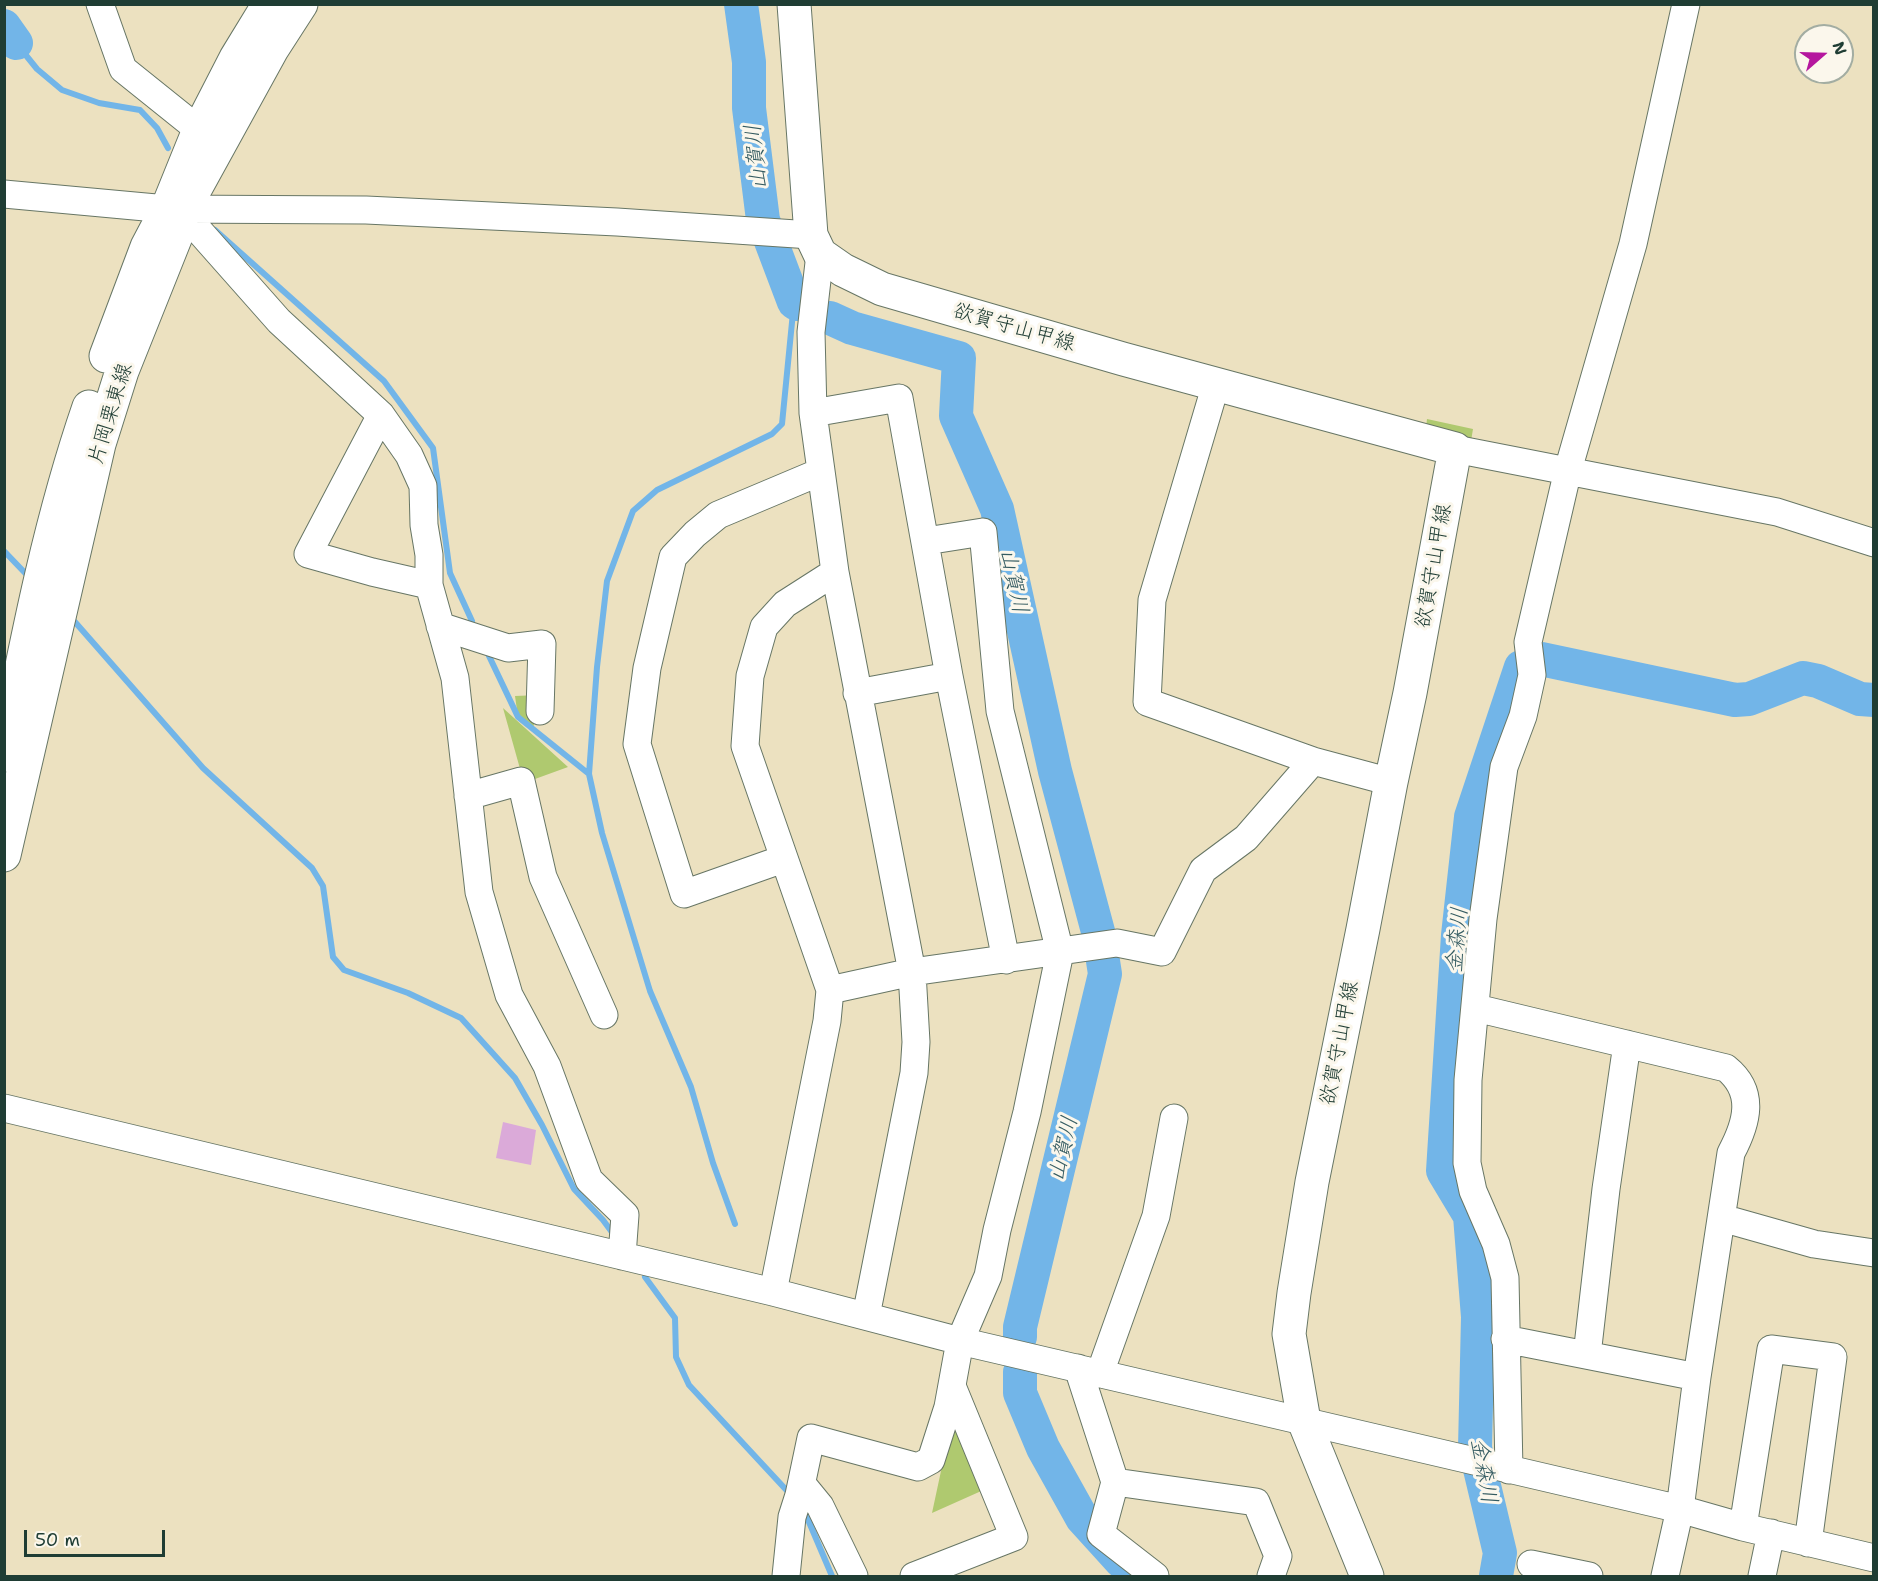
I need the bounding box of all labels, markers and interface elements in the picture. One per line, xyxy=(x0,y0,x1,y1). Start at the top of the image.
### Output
north arrow xyxy=(1794,24,1854,84)
text: N xyxy=(1827,39,1852,58)
water label: 山賀川 xyxy=(740,123,774,191)
street label: 欲賀守山甲線 xyxy=(950,299,1078,357)
street label: 片岡栗東線 xyxy=(84,360,138,468)
street label: 欲賀守山甲線 xyxy=(1411,502,1457,630)
water label: 山賀川 xyxy=(993,546,1033,616)
water label: 金森川 xyxy=(1442,906,1474,974)
street label: 欲賀守山甲線 xyxy=(1316,979,1364,1107)
water label: 山賀川 xyxy=(1044,1114,1084,1184)
water label: 金森川 xyxy=(1464,1436,1502,1506)
scale bar xyxy=(27,1518,168,1556)
text: 50 m xyxy=(35,1528,80,1552)

